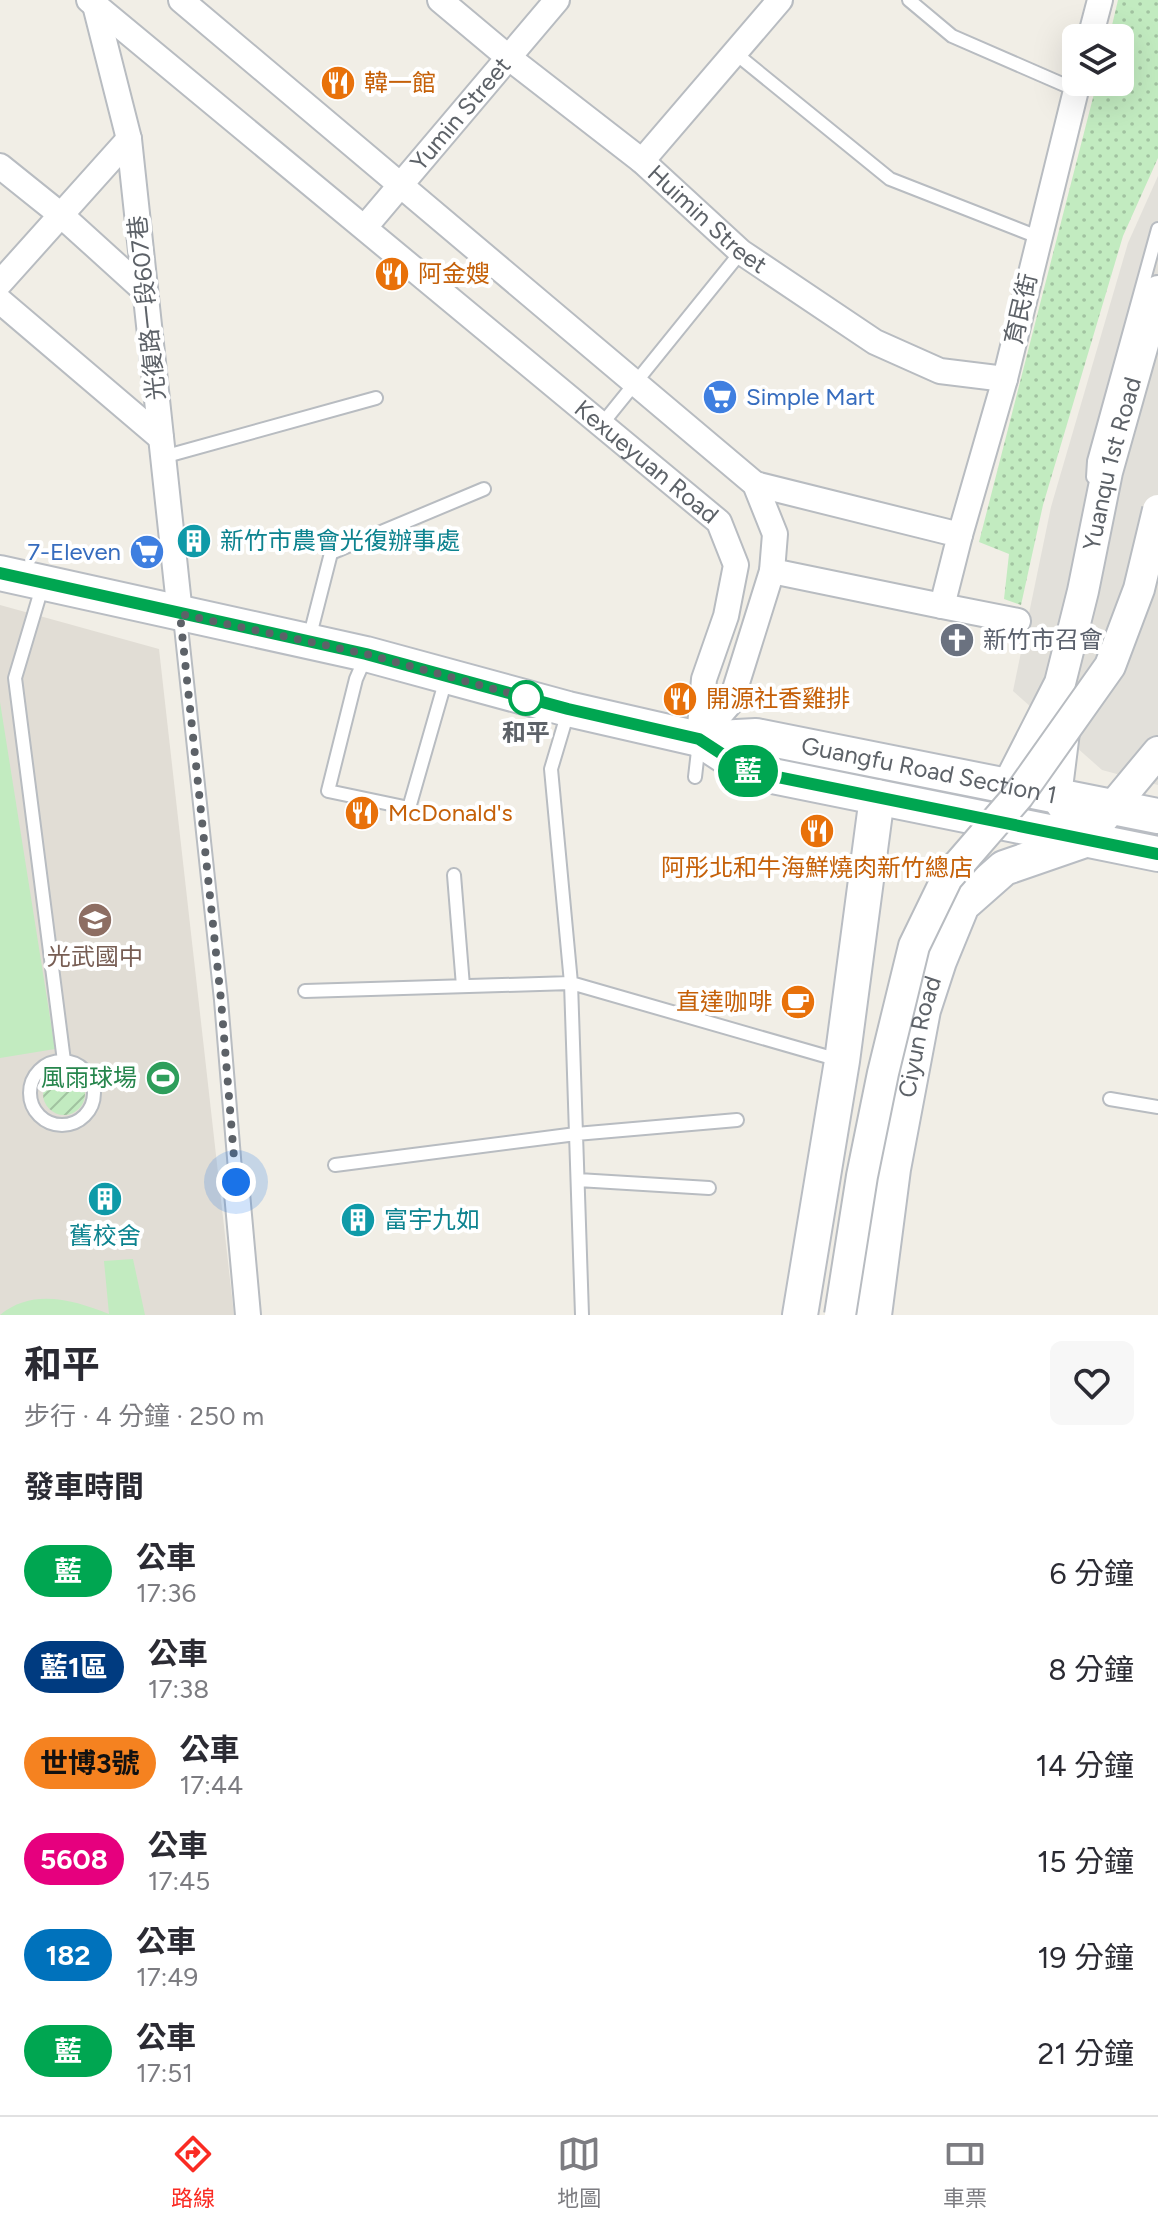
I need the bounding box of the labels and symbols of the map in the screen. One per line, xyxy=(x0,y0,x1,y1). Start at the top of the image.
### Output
street label: Yumin Street xyxy=(404,51,516,176)
restaurant icon: 韓一館 xyxy=(319,64,357,102)
place label: 韓一館 xyxy=(364,68,436,97)
street label: Huimin Street xyxy=(642,159,773,279)
street label: 光復路一段607巷 xyxy=(122,214,171,402)
restaurant icon: 阿金嫂 xyxy=(373,255,411,293)
place label: 阿金嫂 xyxy=(418,259,490,288)
street label: 育民街 xyxy=(998,271,1043,347)
street label: Yuanqu 1st Road xyxy=(1077,374,1147,553)
supermarket icon: Simple Mart xyxy=(701,378,739,416)
place label: Simple Mart xyxy=(746,382,875,411)
street label: Kexueyuan Road xyxy=(569,394,725,529)
building icon: 新竹市農會光復辦事處 xyxy=(175,522,213,560)
place label: 新竹市農會光復辦事處 xyxy=(220,526,460,555)
supermarket icon: 7-Eleven xyxy=(128,533,166,571)
place label: 7-Eleven xyxy=(27,537,121,566)
church icon: 新竹市召會 xyxy=(938,621,976,659)
place label: 新竹市召會 xyxy=(983,625,1103,654)
restaurant icon: 開源社香雞排 xyxy=(661,680,699,718)
marker: 和平 xyxy=(509,681,543,715)
place label: 開源社香雞排 xyxy=(706,684,850,713)
place label: 和平 xyxy=(502,718,550,747)
street label: Guangfu Road Section 1 xyxy=(799,730,1059,809)
line badge: 藍 xyxy=(722,745,774,797)
restaurant icon: McDonald's xyxy=(343,794,381,832)
place label: McDonald's xyxy=(388,798,513,827)
restaurant icon: 阿彤北和牛海鮮燒肉新竹總店 xyxy=(798,812,836,850)
place label: 阿彤北和牛海鮮燒肉新竹總店 xyxy=(661,853,973,882)
school or university icon: 光武國中 xyxy=(76,901,114,939)
place label: 光武國中 xyxy=(47,942,143,971)
street label: Ciyun Road xyxy=(892,972,947,1100)
cafe icon: 直達咖啡 xyxy=(779,983,817,1021)
place label: 直達咖啡 xyxy=(676,987,772,1016)
sports icon: 風雨球場 xyxy=(144,1059,182,1097)
place label: 風雨球場 xyxy=(41,1063,137,1092)
your location xyxy=(216,1162,256,1202)
building icon: 舊校舍 xyxy=(86,1180,124,1218)
building icon: 富宇九如 xyxy=(339,1201,377,1239)
place label: 富宇九如 xyxy=(384,1205,480,1234)
place label: 舊校舍 xyxy=(69,1221,141,1250)

